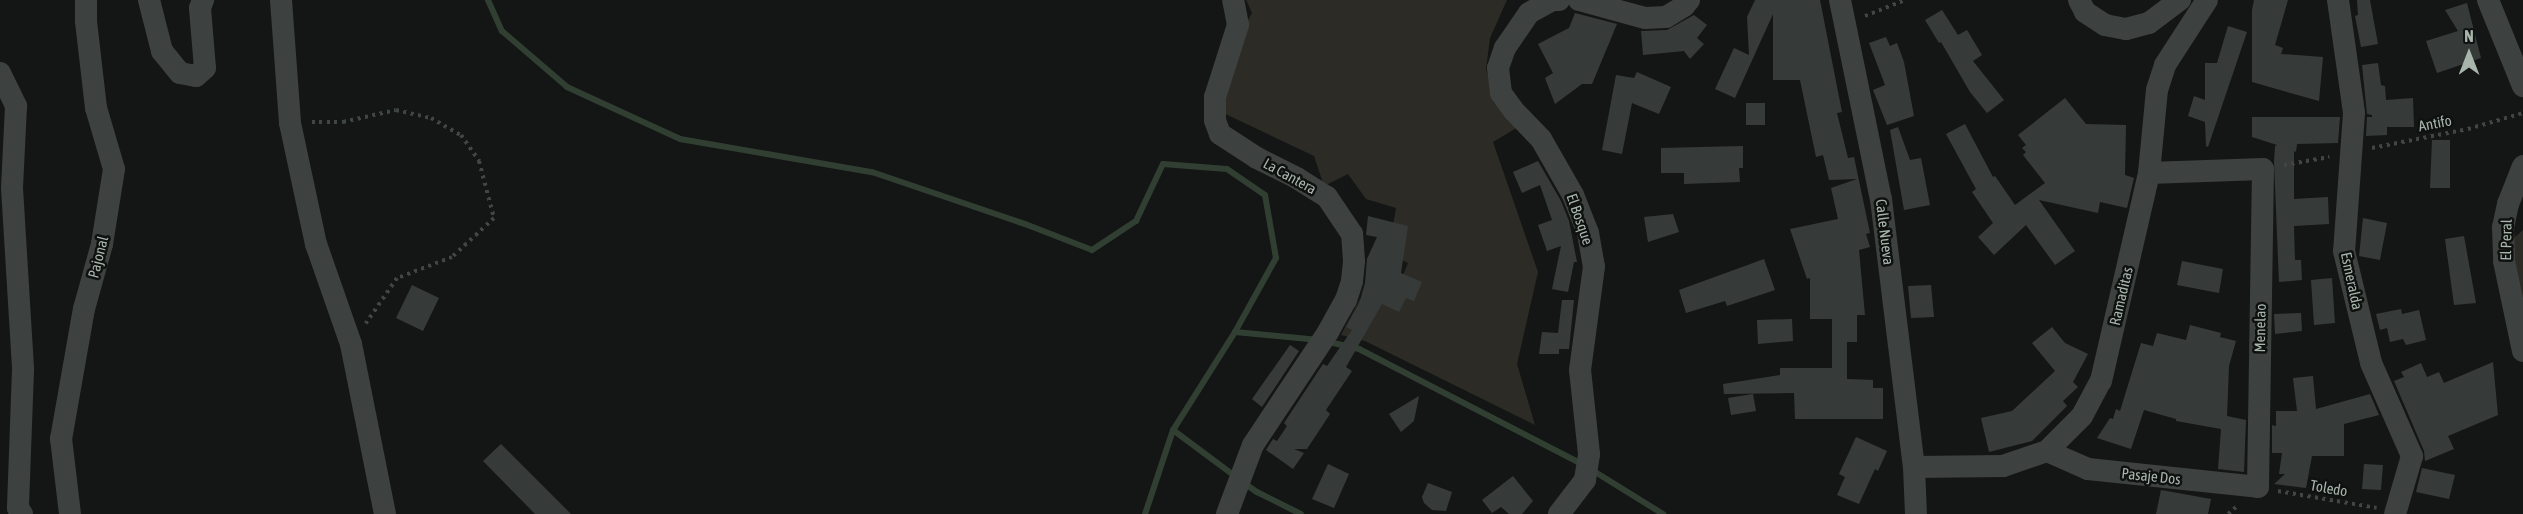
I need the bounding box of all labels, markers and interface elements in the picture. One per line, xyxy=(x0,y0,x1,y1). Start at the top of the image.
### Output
north arrow xyxy=(2439,24,2499,84)
text: N xyxy=(2464,27,2474,45)
street label: Antifo xyxy=(2417,111,2453,135)
street label: La Cantera xyxy=(1260,154,1320,198)
street label: El Bosque xyxy=(1563,191,1597,247)
street label: Calle Nueva xyxy=(1872,198,1898,266)
street label: El Peral xyxy=(2497,219,2515,261)
street label: Pajonal xyxy=(84,234,112,280)
street label: Esmeralda xyxy=(2337,251,2367,311)
street label: Ramaditas xyxy=(2106,265,2136,327)
street label: Menelao xyxy=(2251,303,2269,353)
street label: Pasaje Dos xyxy=(2121,464,2181,488)
street label: Toledo xyxy=(2309,476,2349,500)

